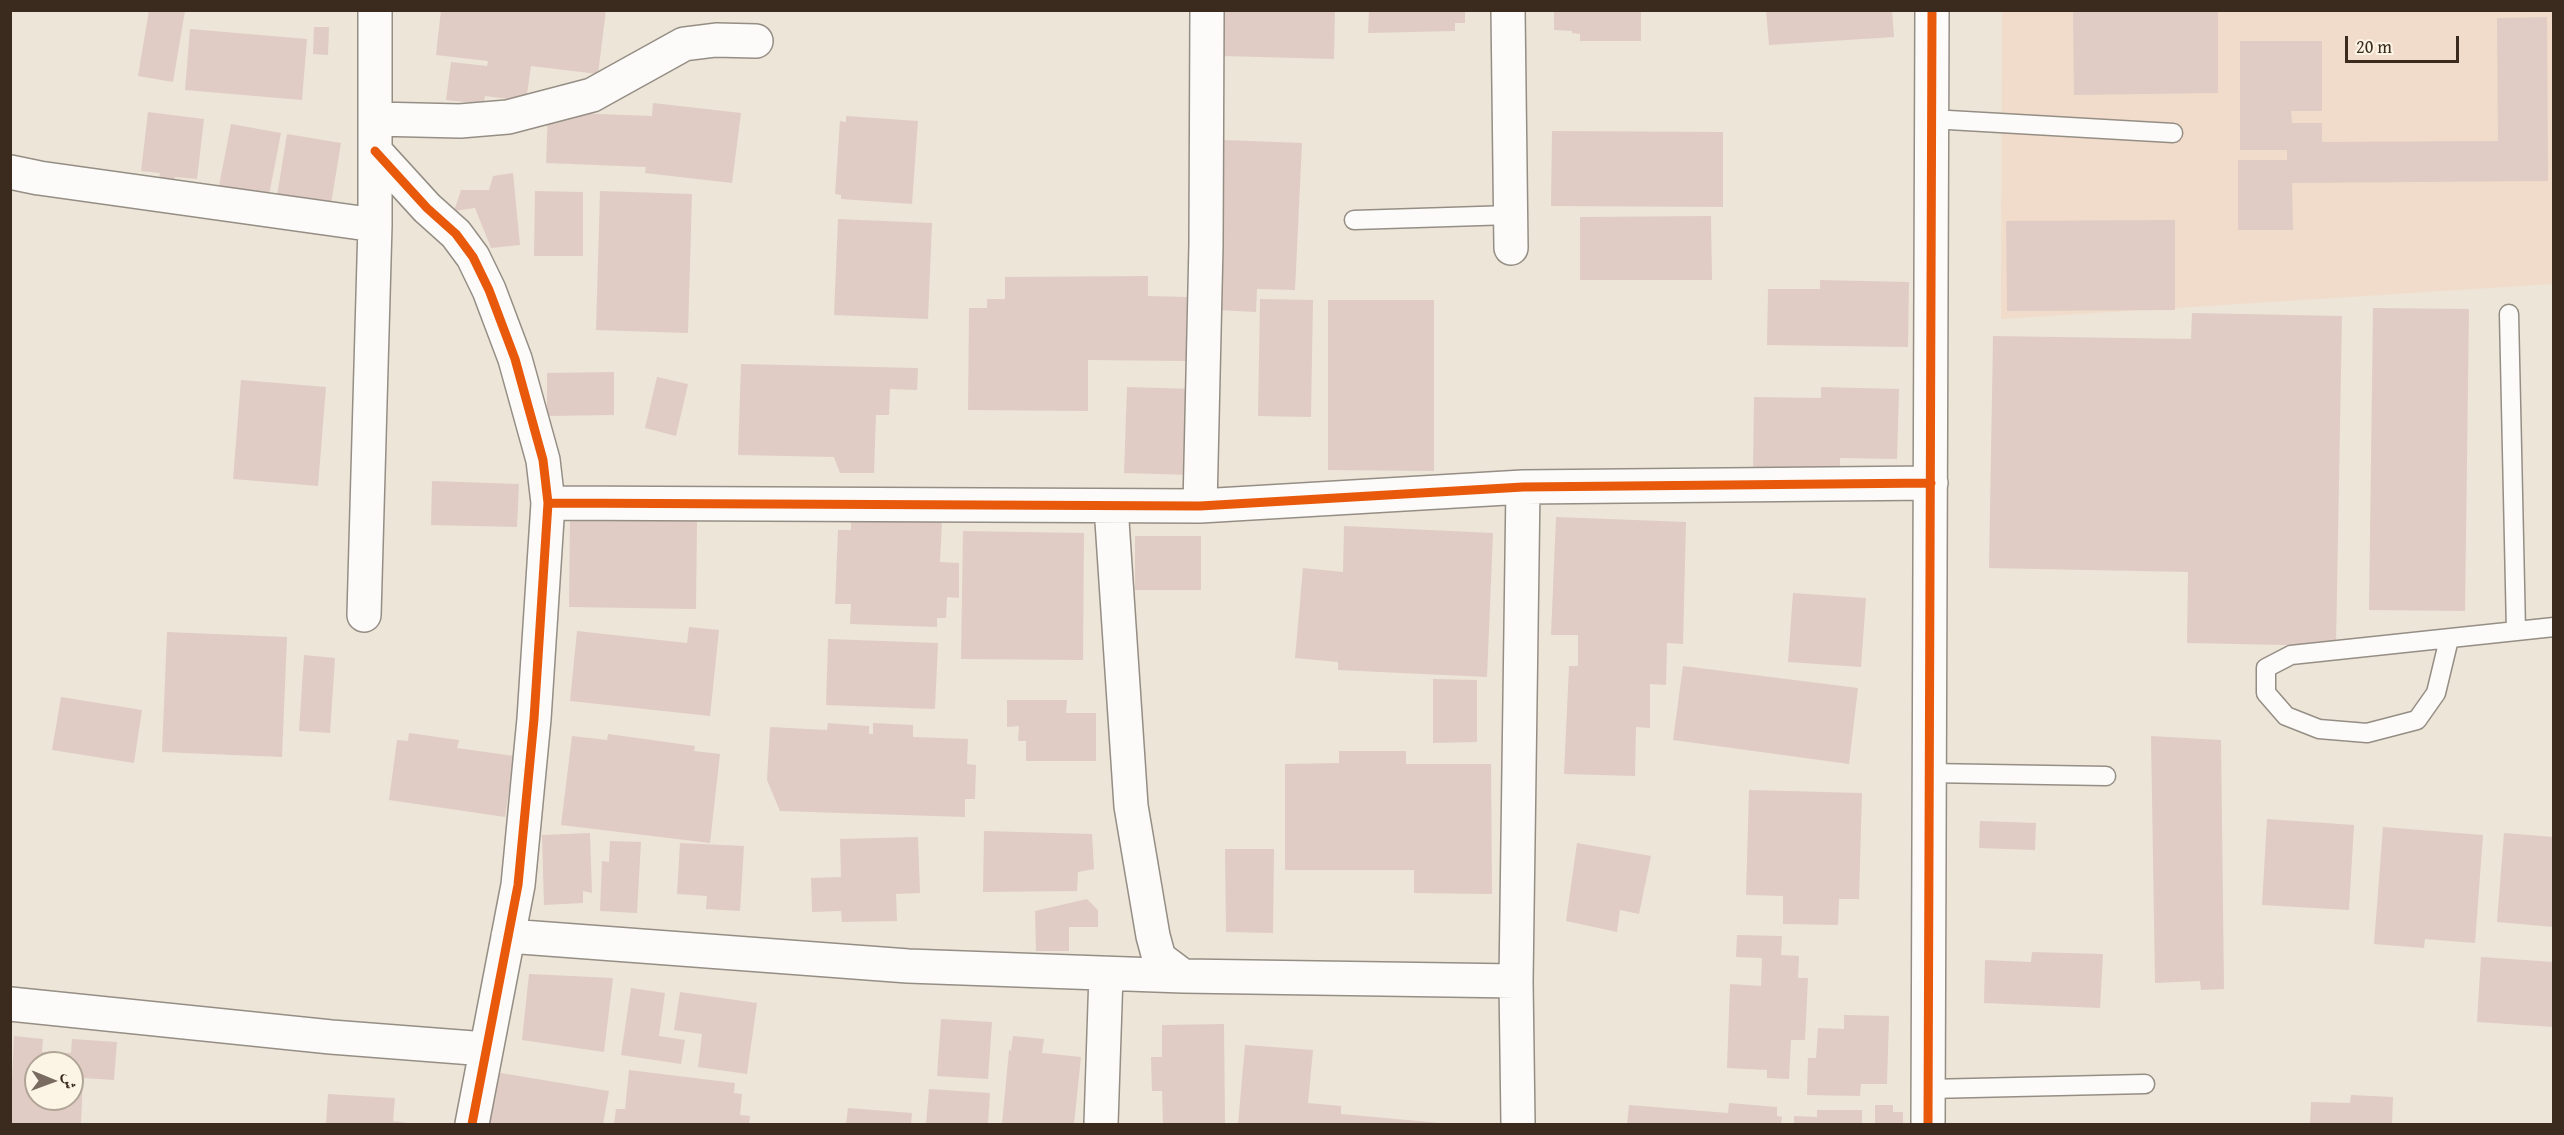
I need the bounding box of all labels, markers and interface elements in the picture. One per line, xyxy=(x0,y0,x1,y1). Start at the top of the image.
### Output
scale bar xyxy=(2348,24,2462,62)
text: 20 m xyxy=(2356,33,2392,60)
north arrow xyxy=(24,1051,84,1111)
text: ش xyxy=(58,1073,82,1089)

